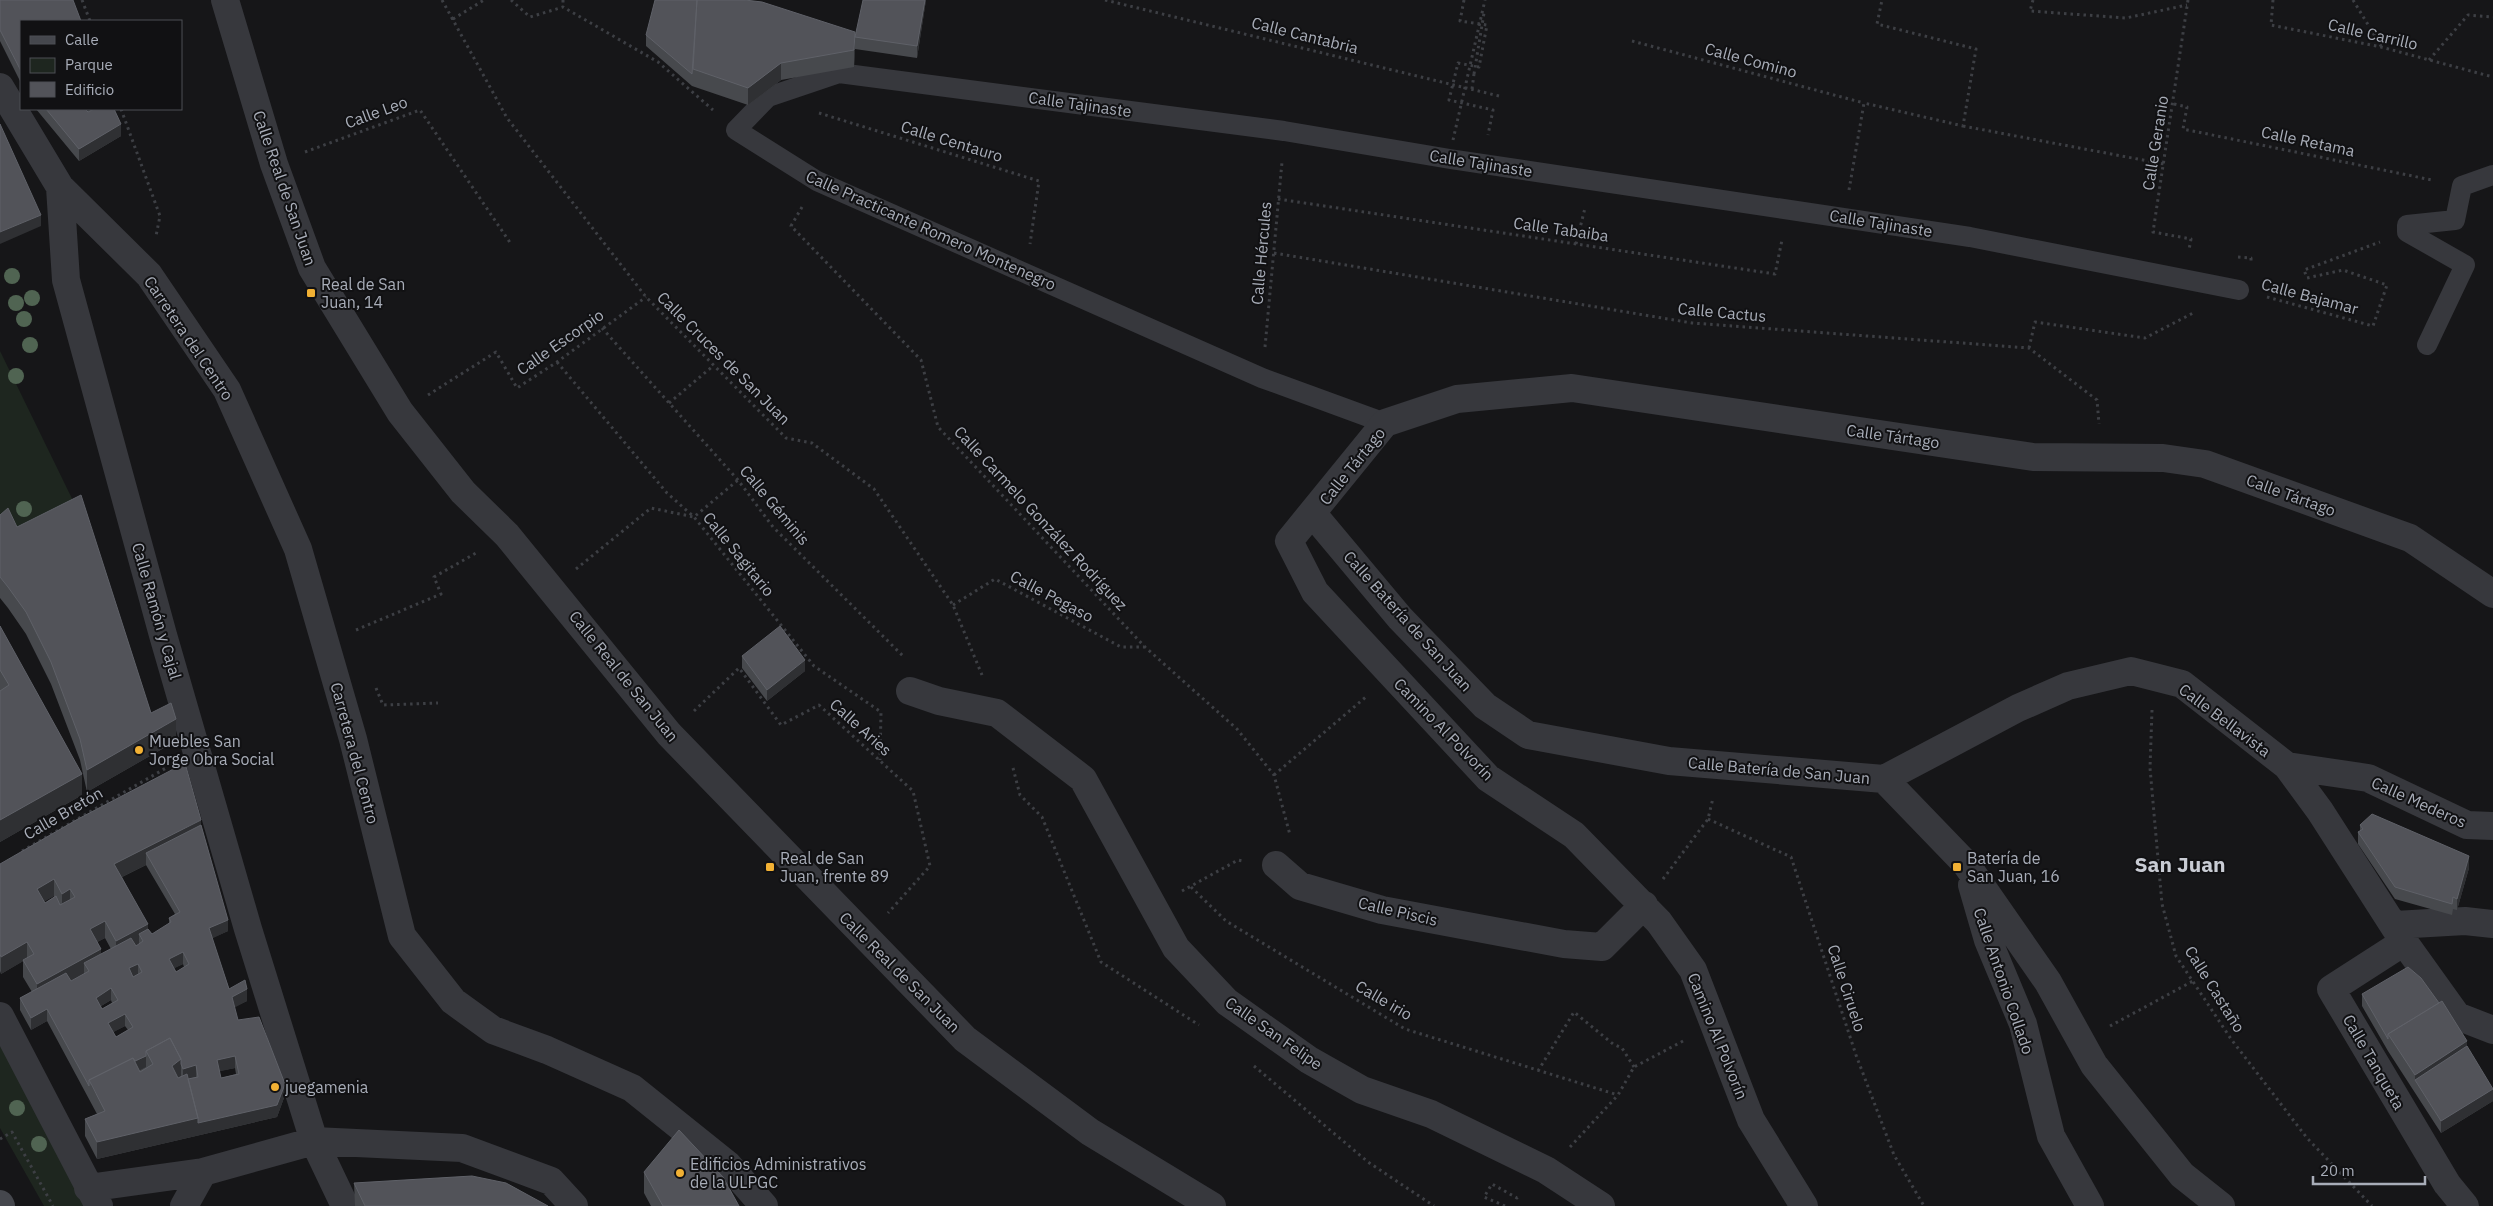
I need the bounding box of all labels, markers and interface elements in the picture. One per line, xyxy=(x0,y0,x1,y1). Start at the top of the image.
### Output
street label: Calle Cantabria xyxy=(1250,12,1361,58)
street label: Calle Carrillo xyxy=(2326,14,2420,54)
legend xyxy=(20,20,182,110)
text: Calle xyxy=(65,30,99,49)
street label: Calle Comino xyxy=(1703,38,1799,82)
text: Parque xyxy=(65,55,113,74)
text: Edificio xyxy=(65,80,114,99)
street label: Calle Tajinaste xyxy=(1027,87,1133,121)
street label: Calle Leo xyxy=(342,91,410,133)
street label: Calle Geranio xyxy=(2138,94,2172,192)
street label: Calle Real de San Juan xyxy=(249,108,321,268)
street label: Calle Centauro xyxy=(899,116,1005,166)
street label: Calle Retama xyxy=(2259,121,2357,161)
street label: Calle Tajinaste xyxy=(1428,145,1534,181)
street label: Calle Practicante Romero Montenegro xyxy=(803,166,1059,294)
street label: Calle Hércules xyxy=(1247,201,1275,305)
street label: Calle Tajinaste xyxy=(1828,205,1934,241)
street label: Calle Tabaiba xyxy=(1512,212,1610,246)
street label: Carretera del Centro xyxy=(140,272,238,404)
street label: Calle Bajamar xyxy=(2259,273,2361,319)
place label: Real de San Juan, 14 xyxy=(321,274,405,312)
marker: Real de San Juan, 14 xyxy=(305,287,317,299)
street label: Calle Cruces de San Juan xyxy=(653,287,795,429)
street label: Calle Cactus xyxy=(1677,298,1767,326)
street label: Calle Escorpio xyxy=(513,305,607,379)
street label: Calle Tártago xyxy=(1845,420,1941,452)
street label: Calle Carmelo González Rodríguez xyxy=(950,422,1132,614)
street label: Calle Tártago xyxy=(1315,423,1389,509)
street label: Calle Géminis xyxy=(736,461,814,549)
street label: Calle Tártago xyxy=(2244,470,2338,520)
street label: Calle Sagitario xyxy=(699,508,779,600)
street label: Calle Ramón y Cajal xyxy=(128,540,186,682)
street label: Calle Batería de San Juan xyxy=(1339,546,1477,696)
street label: Calle Pegaso xyxy=(1007,566,1097,626)
street label: Calle Real de San Juan xyxy=(565,607,683,745)
street label: Camino Al Polvorín xyxy=(1390,674,1498,784)
street label: Calle Bellavista xyxy=(2175,679,2275,761)
street label: Carretera del Centro xyxy=(326,680,384,826)
street label: Calle Aries xyxy=(826,694,896,760)
place label: Muebles San Jorge Obra Social xyxy=(149,731,274,769)
marker: Muebles San Jorge Obra Social xyxy=(133,744,145,756)
street label: Calle Batería de San Juan xyxy=(1687,752,1871,788)
street label: Calle Mederos xyxy=(2368,772,2470,832)
street label: Calle Bretón xyxy=(20,782,106,844)
place label: Real de San Juan, frente 89 xyxy=(780,848,889,886)
place label: Batería de San Juan, 16 xyxy=(1967,848,2060,886)
district label: San Juan xyxy=(2134,850,2226,878)
marker: Real de San Juan, frente 89 xyxy=(764,861,776,873)
marker: Batería de San Juan, 16 xyxy=(1951,861,1963,873)
street label: Calle Piscis xyxy=(1356,892,1440,930)
street label: Calle Antonio Collado xyxy=(1970,905,2038,1057)
street label: Calle Real de San Juan xyxy=(835,907,965,1037)
street label: Calle Ciruelo xyxy=(1823,942,1871,1034)
street label: Calle Castaño xyxy=(2181,942,2249,1036)
street label: Camino Al Polvorín xyxy=(1683,970,1753,1102)
street label: Calle irio xyxy=(1352,976,1416,1024)
street label: Calle San Felipe xyxy=(1222,992,1327,1074)
street label: Calle Tanqueta xyxy=(2339,1011,2410,1114)
place label: juegamenia xyxy=(285,1077,369,1097)
marker: juegamenia xyxy=(269,1081,281,1093)
place label: Edificios Administrativos de la ULPGC xyxy=(690,1154,866,1192)
scale bar xyxy=(2313,1154,2426,1186)
text: 20 m xyxy=(2320,1161,2355,1180)
marker: Edificios Administrativos de la ULPGC xyxy=(674,1167,686,1179)

